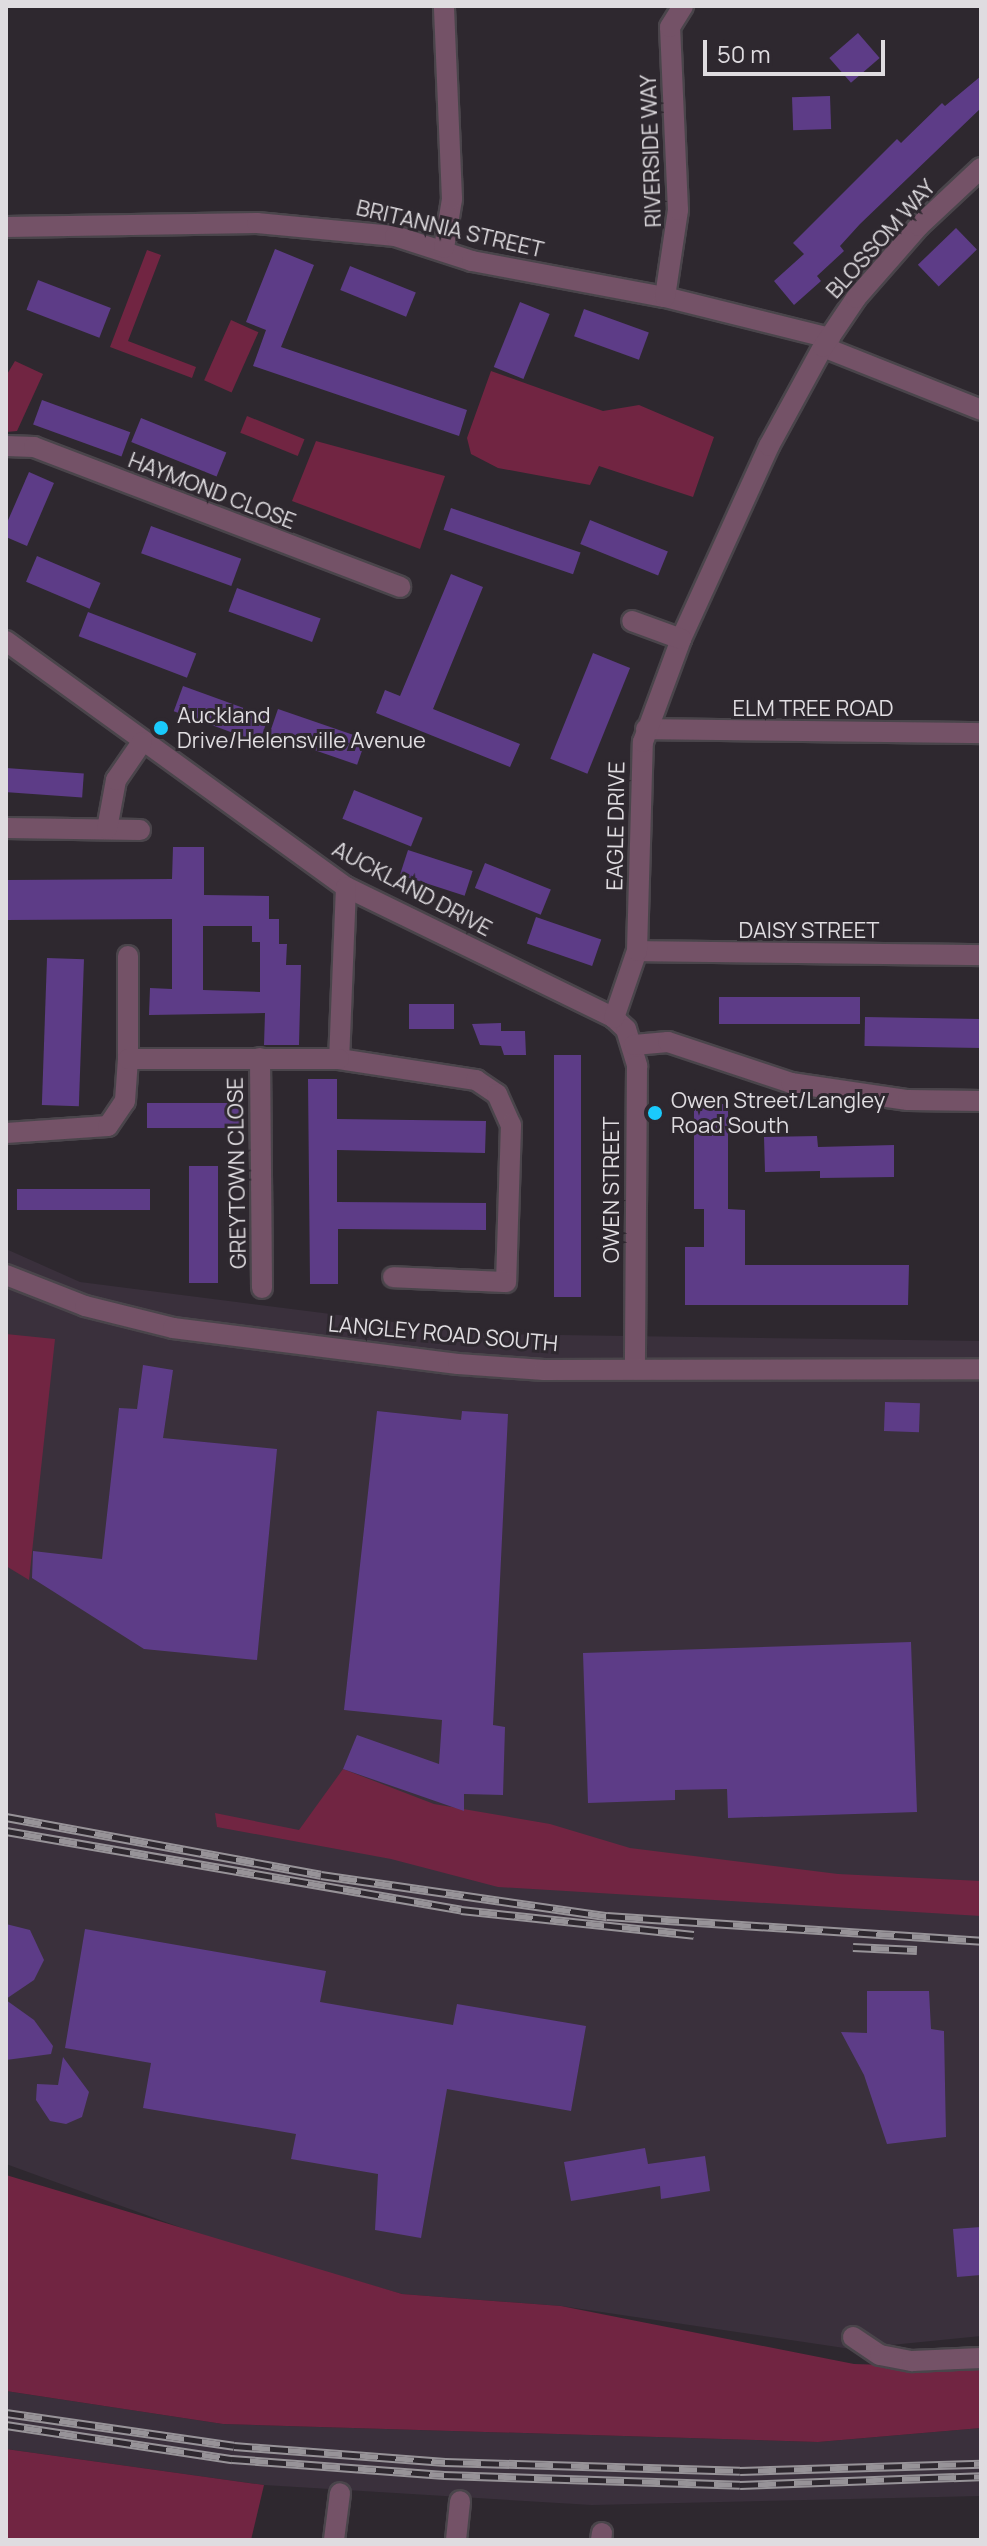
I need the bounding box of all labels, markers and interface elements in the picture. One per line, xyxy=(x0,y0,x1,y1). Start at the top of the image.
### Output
scale bar xyxy=(707,24,889,74)
text: 50 m xyxy=(717,37,771,70)
street label: RIVERSIDE WAY xyxy=(635,74,667,228)
street label: BLOSSOM WAY xyxy=(821,174,941,304)
street label: BRITANNIA STREET xyxy=(354,195,546,263)
street label: HAYMOND CLOSE xyxy=(125,447,299,535)
street label: ELM TREE ROAD xyxy=(732,696,894,722)
place label: Auckland Drive/Helensville Avenue xyxy=(177,702,426,754)
marker: Auckland Drive/Helensville Avenue xyxy=(152,719,170,737)
street label: EAGLE DRIVE xyxy=(602,761,630,891)
street label: AUCKLAND DRIVE xyxy=(328,836,496,942)
street label: DAISY STREET xyxy=(738,918,880,944)
street label: GREYTOWN CLOSE xyxy=(222,1077,252,1269)
place label: Owen Street/Langley Road South xyxy=(671,1087,885,1138)
marker: Owen Street/Langley Road South xyxy=(646,1104,664,1122)
street label: OWEN STREET xyxy=(599,1117,625,1263)
street label: LANGLEY ROAD SOUTH xyxy=(326,1311,560,1357)

